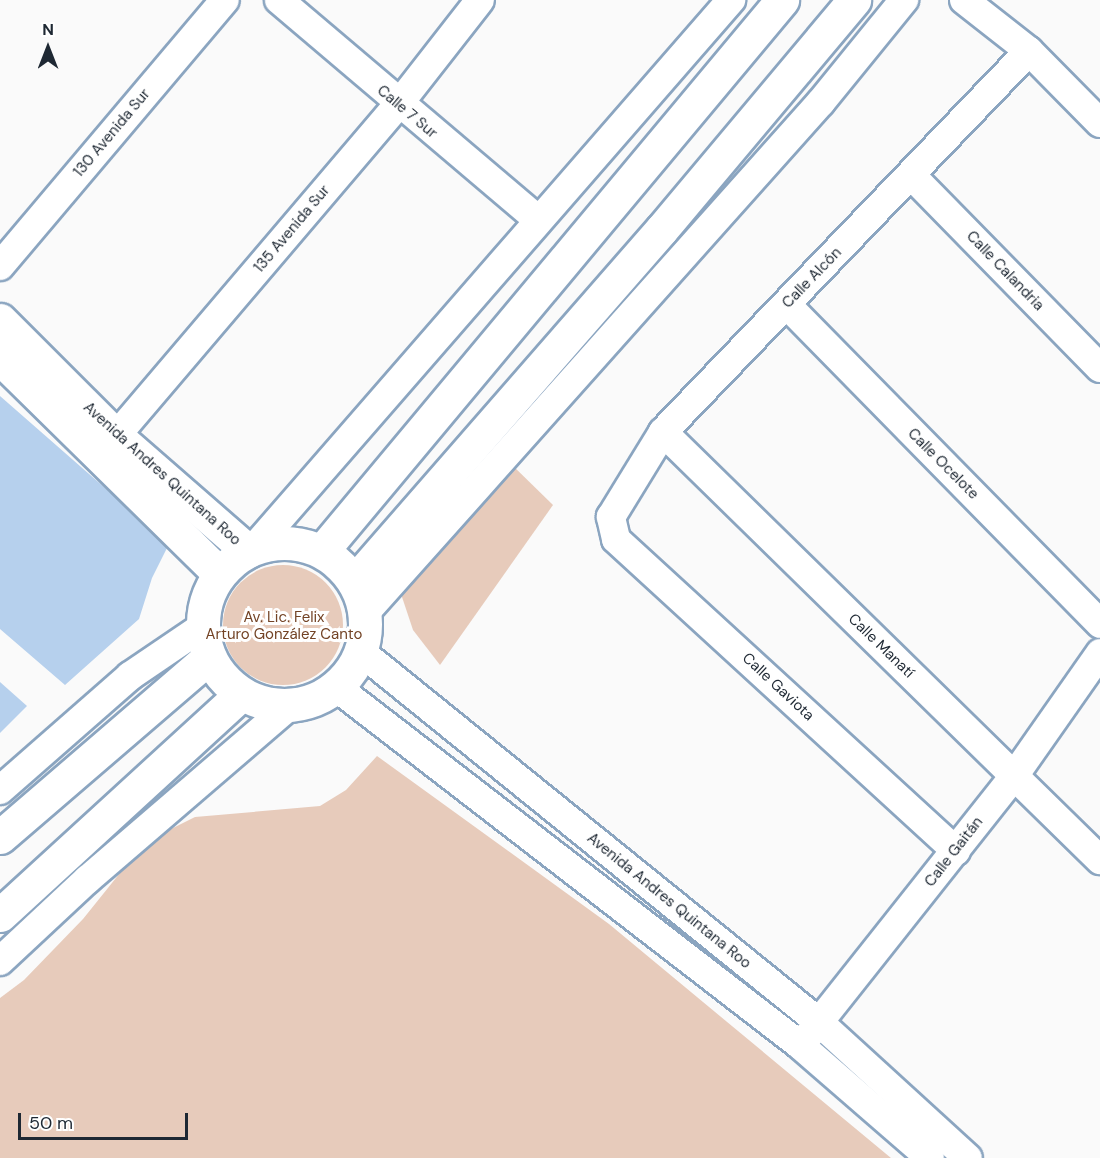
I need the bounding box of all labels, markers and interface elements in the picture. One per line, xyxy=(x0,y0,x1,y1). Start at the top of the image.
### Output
north arrow xyxy=(18,18,78,78)
text: N xyxy=(42,19,54,40)
street label: Calle 7 Sur xyxy=(373,82,441,142)
street label: 130 Avenida Sur xyxy=(70,85,154,181)
street label: 135 Avenida Sur xyxy=(250,182,334,276)
street label: Calle Calandria xyxy=(962,227,1048,315)
street label: Calle Alcón xyxy=(779,244,845,312)
street label: Avenida Andres Quintana Roo xyxy=(80,398,244,550)
street label: Calle Ocelote xyxy=(904,425,982,503)
park label: Av. Lic. Felix Arturo González Canto xyxy=(206,608,362,643)
street label: Calle Manatí xyxy=(844,610,918,682)
street label: Calle Gaviota xyxy=(738,649,818,725)
street label: Calle Gaitán xyxy=(921,813,987,891)
street label: Avenida Andres Quintana Roo xyxy=(583,829,755,973)
scale bar xyxy=(21,1101,190,1139)
text: 50 m xyxy=(29,1111,73,1135)

